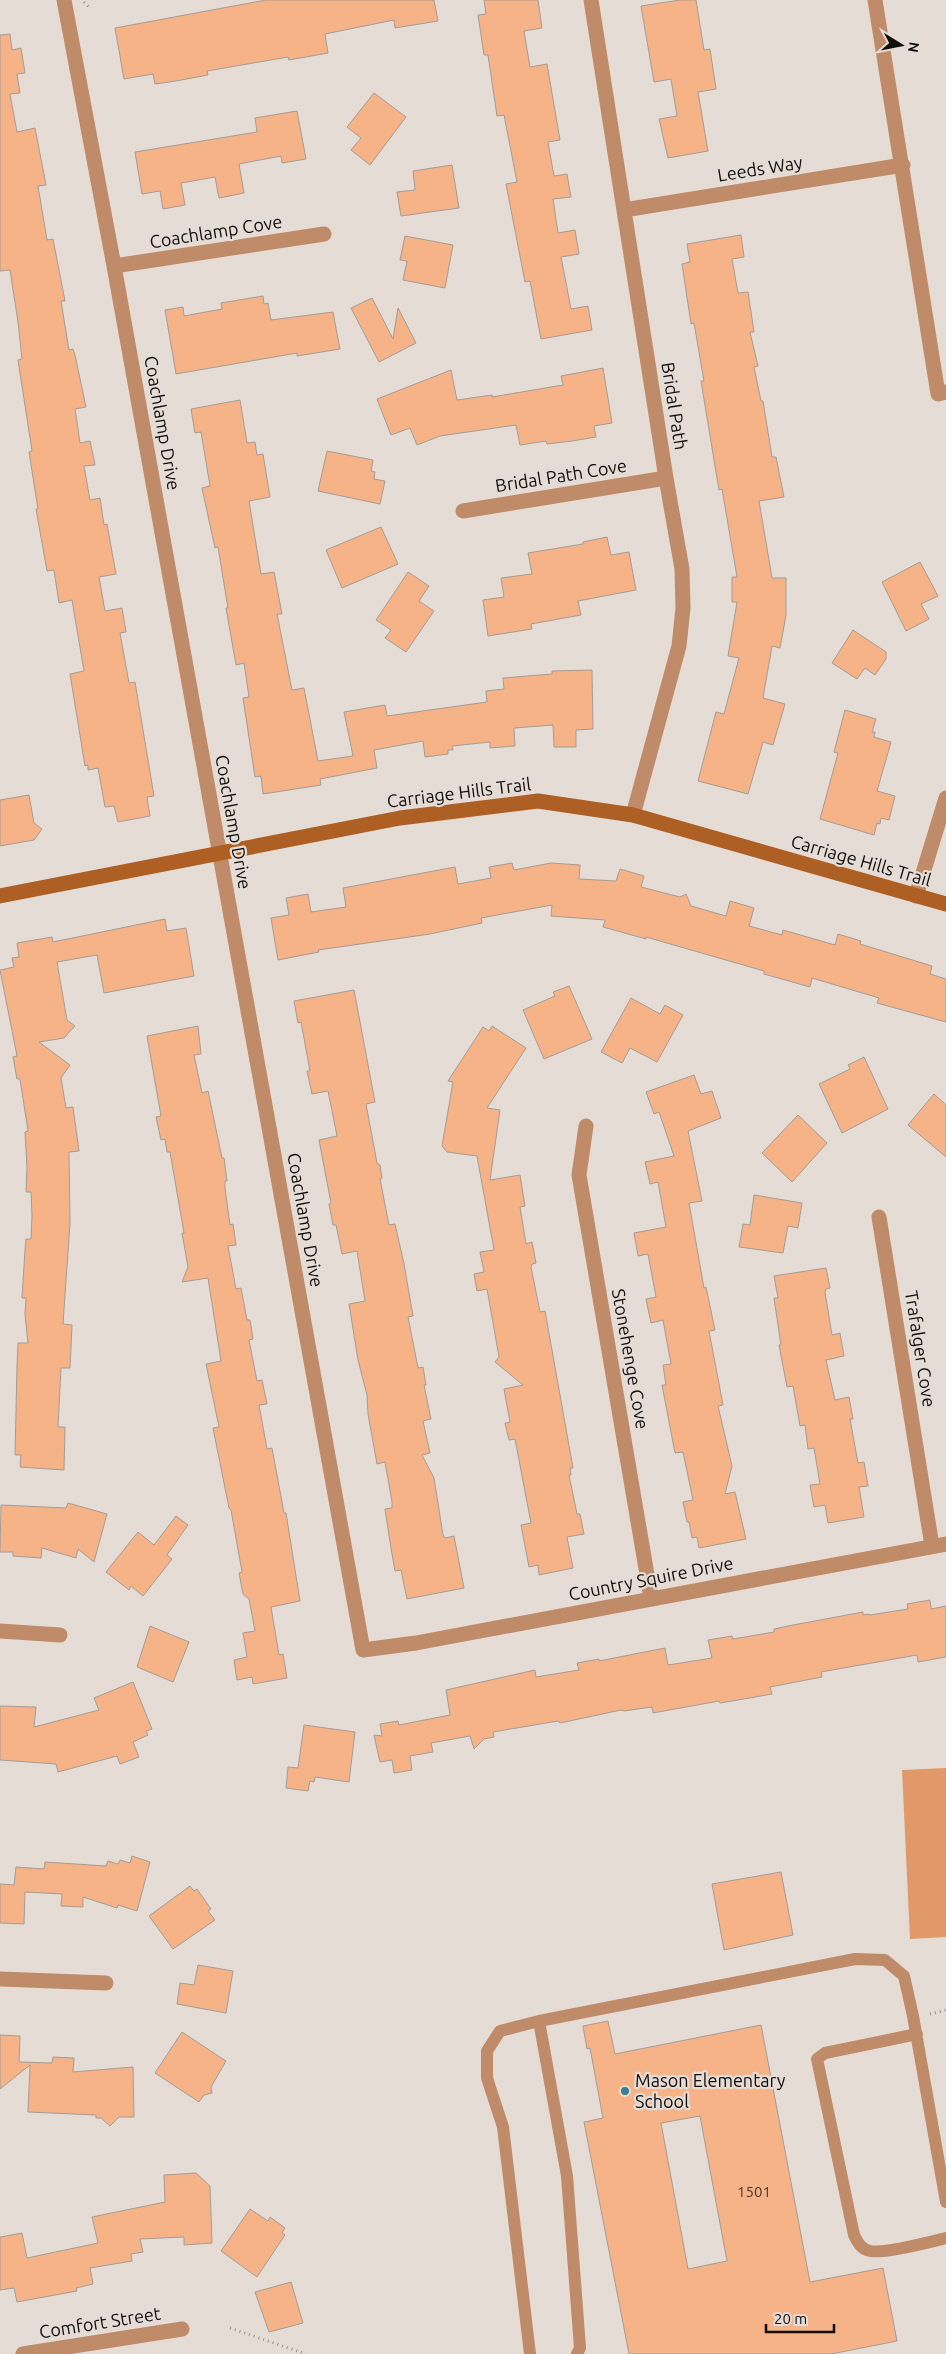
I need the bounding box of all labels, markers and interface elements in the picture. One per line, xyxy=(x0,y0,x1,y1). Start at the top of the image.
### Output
north arrow xyxy=(876,20,926,70)
text: N xyxy=(905,41,923,54)
street label: Leeds Way xyxy=(716,151,804,185)
street label: Coachlamp Cove xyxy=(148,211,284,251)
street label: Coachlamp Drive xyxy=(141,354,185,492)
street label: Bridal Path xyxy=(658,361,692,451)
street label: Bridal Path Cove xyxy=(494,455,628,495)
street label: Coachlamp Drive xyxy=(212,753,256,891)
street label: Carriage Hills Trail xyxy=(386,773,532,811)
street label: Carriage Hills Trail xyxy=(789,830,934,890)
street label: Coachlamp Drive xyxy=(284,1151,328,1289)
street label: Stonehenge Cove xyxy=(609,1287,653,1431)
street label: Trafalger Cove xyxy=(902,1289,940,1409)
street label: Country Squire Drive xyxy=(567,1552,735,1604)
place label: Mason Elementary School xyxy=(635,2070,786,2111)
marker: Mason Elementary School xyxy=(619,2085,631,2097)
house number: 1501 xyxy=(737,2183,771,2200)
scale bar xyxy=(766,2302,834,2334)
street label: Comfort Street xyxy=(38,2303,162,2341)
text: 20 m xyxy=(774,2310,807,2327)

